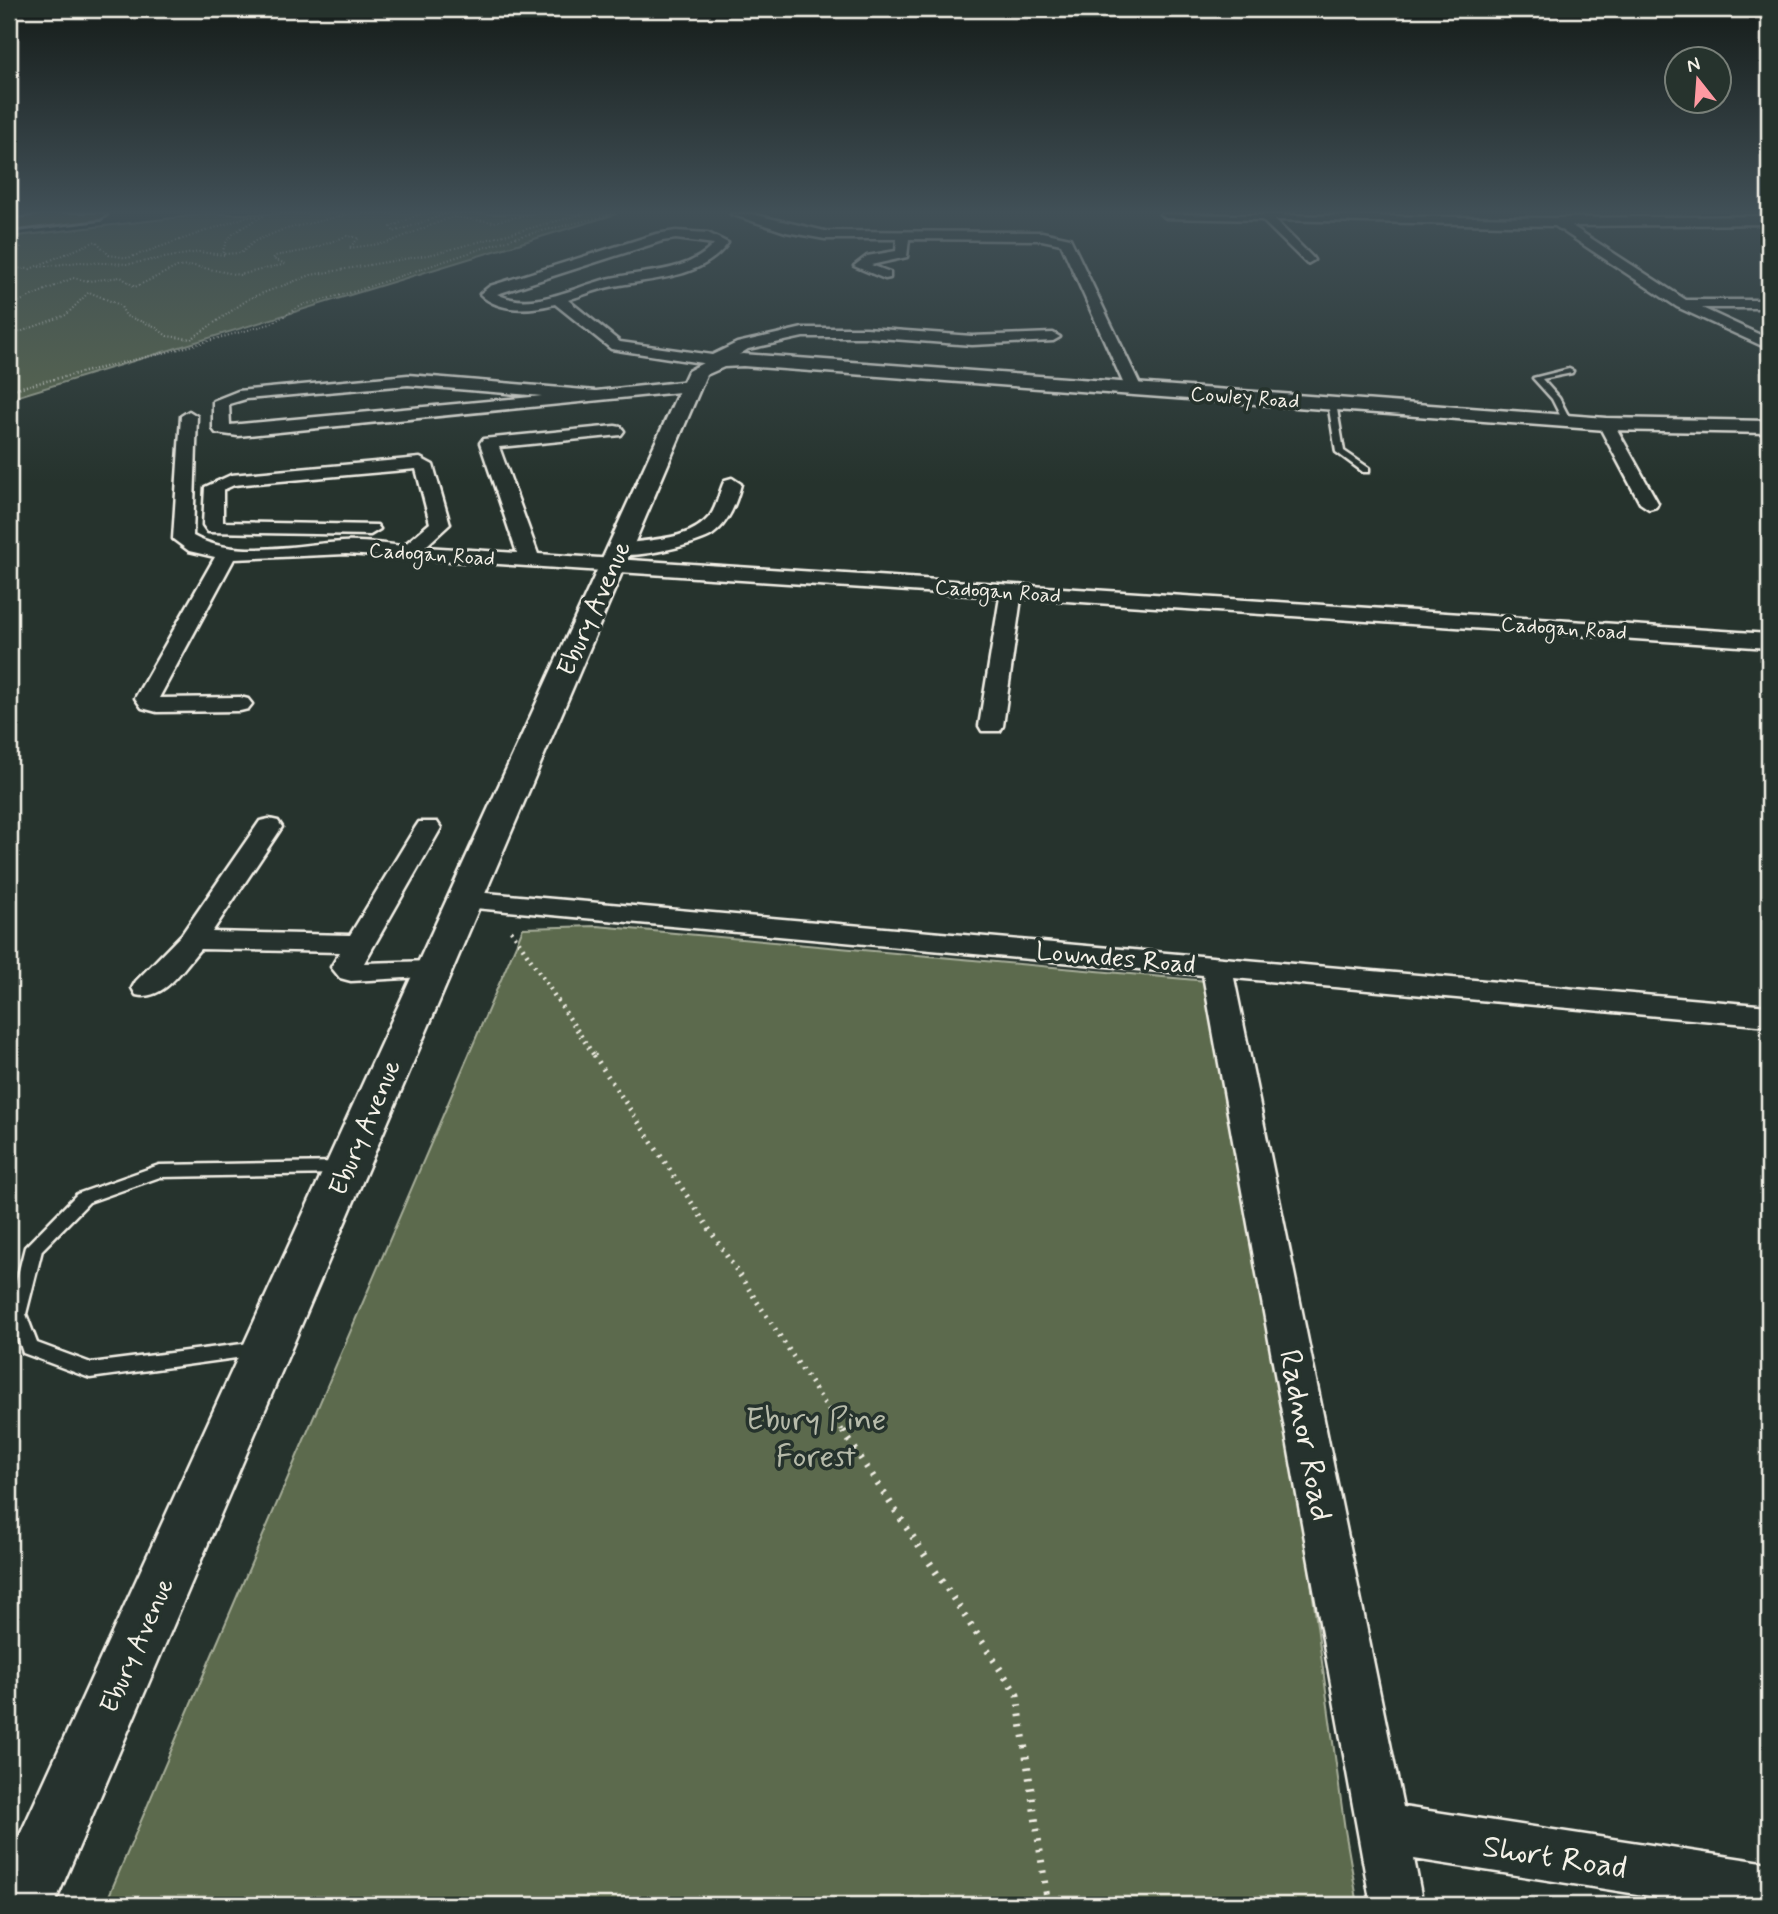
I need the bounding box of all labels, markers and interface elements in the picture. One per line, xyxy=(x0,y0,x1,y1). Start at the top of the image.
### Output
north arrow xyxy=(1662,46,1732,116)
text: N xyxy=(1684,51,1703,79)
street label: Cowley Road xyxy=(1190,380,1300,416)
street label: Ebury Avenue xyxy=(550,536,640,682)
street label: Cadogan Road xyxy=(368,537,496,574)
street label: Cadogan Road xyxy=(934,574,1062,611)
street label: Cadogan Road xyxy=(1500,611,1628,648)
street label: Lowndes Road xyxy=(1035,935,1197,983)
street label: Ebury Avenue xyxy=(322,1055,410,1201)
street label: Radnor Road xyxy=(1268,1346,1342,1525)
park label: Ebury Pine Forest xyxy=(746,1399,886,1478)
street label: Ebury Avenue xyxy=(93,1573,183,1719)
street label: Short Road xyxy=(1479,1826,1630,1890)

